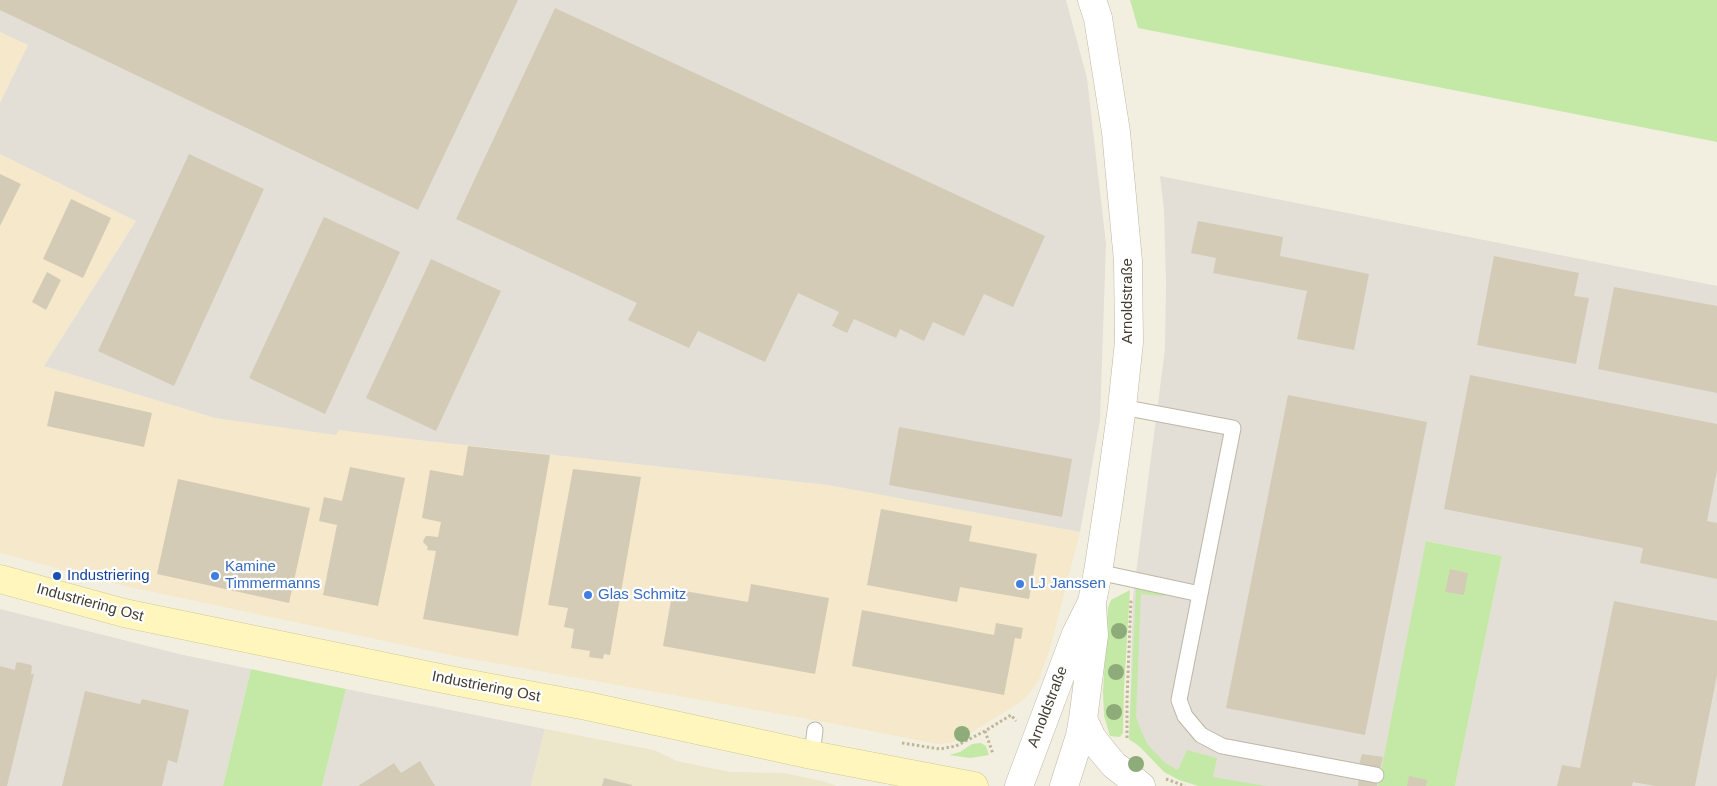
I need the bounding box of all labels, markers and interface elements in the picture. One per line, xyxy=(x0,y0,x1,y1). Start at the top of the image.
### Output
street label: Arnoldstraße xyxy=(1119,258,1137,344)
place label: Kamine Timmermanns xyxy=(225,558,320,593)
place label: Industriering xyxy=(67,567,150,585)
marker: Industriering xyxy=(51,570,63,582)
marker: Kamine Timmermanns xyxy=(209,570,221,582)
place label: LJ Janssen xyxy=(1030,575,1106,593)
marker: LJ Janssen xyxy=(1014,578,1026,590)
street label: Industriering Ost xyxy=(35,580,145,626)
place label: Glas Schmitz xyxy=(598,586,686,604)
marker: Glas Schmitz xyxy=(582,589,594,601)
street label: Arnoldstraße xyxy=(1024,664,1072,750)
street label: Industriering Ost xyxy=(430,668,542,706)

